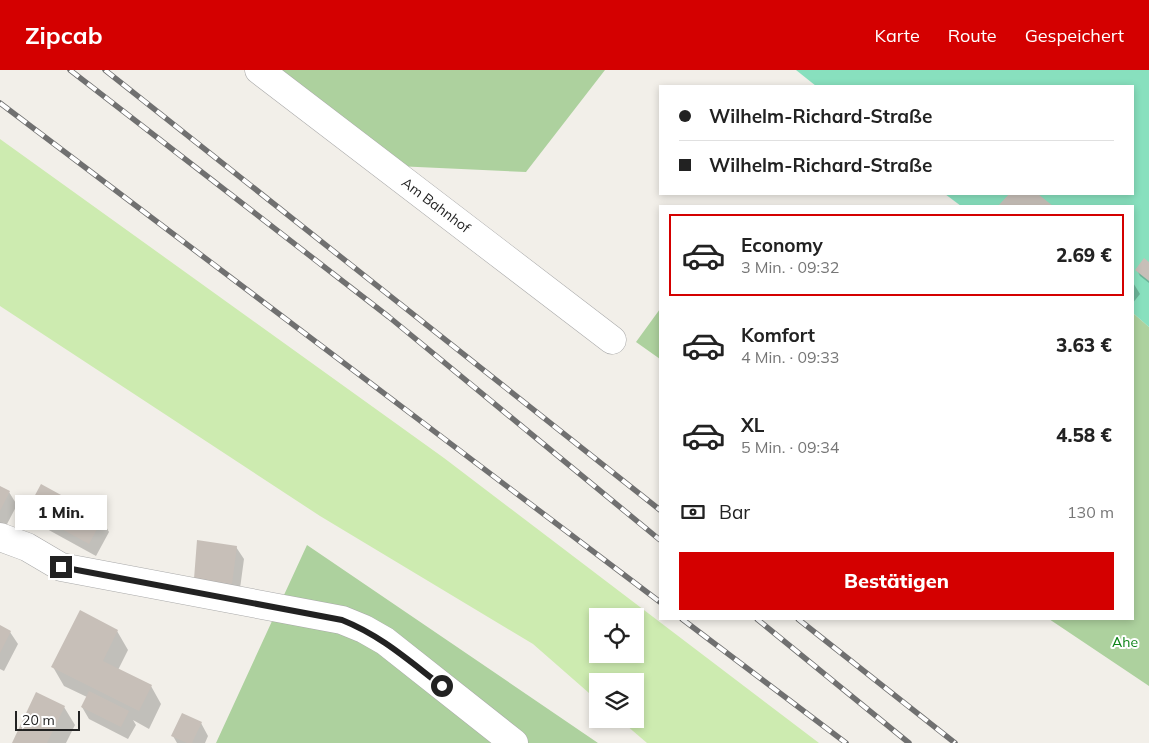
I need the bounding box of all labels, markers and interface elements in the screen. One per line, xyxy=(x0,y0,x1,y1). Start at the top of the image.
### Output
text: Zipcab xyxy=(25,20,103,50)
text: Karte xyxy=(875,24,920,47)
text: Route xyxy=(948,24,997,47)
text: Gespeichert xyxy=(1025,24,1124,47)
text: Wilhelm-Richard-Straße xyxy=(709,104,932,128)
text: Wilhelm-Richard-Straße xyxy=(709,153,932,177)
street label: Am Bahnhof xyxy=(398,173,474,237)
icon: car xyxy=(681,233,726,278)
text: Economy xyxy=(741,233,823,257)
text: 2.69 € xyxy=(1056,243,1112,267)
text: 3 Min. · 09:32 xyxy=(741,257,839,277)
icon: car xyxy=(681,323,726,368)
text: Komfort xyxy=(741,323,815,347)
text: 3.63 € xyxy=(1056,333,1112,357)
text: 4 Min. · 09:33 xyxy=(741,347,839,367)
icon: car xyxy=(681,413,726,458)
text: XL xyxy=(741,413,764,437)
text: 4.58 € xyxy=(1056,423,1112,447)
text: 5 Min. · 09:34 xyxy=(741,437,839,457)
callout: 1 Min. xyxy=(15,494,107,530)
icon: cash xyxy=(679,498,707,526)
text: Bar xyxy=(719,500,750,524)
text: 1 Min. xyxy=(38,502,84,522)
text: 130 m xyxy=(1067,502,1114,522)
button: Bestätigen xyxy=(679,552,1114,610)
route end xyxy=(50,556,72,578)
map controls xyxy=(589,608,644,728)
button: locate xyxy=(589,608,644,663)
park label: Ahe xyxy=(1112,633,1138,651)
button: layers xyxy=(589,673,644,728)
route start xyxy=(431,675,453,697)
scale bar xyxy=(15,708,80,731)
text: 20 m xyxy=(22,711,55,729)

